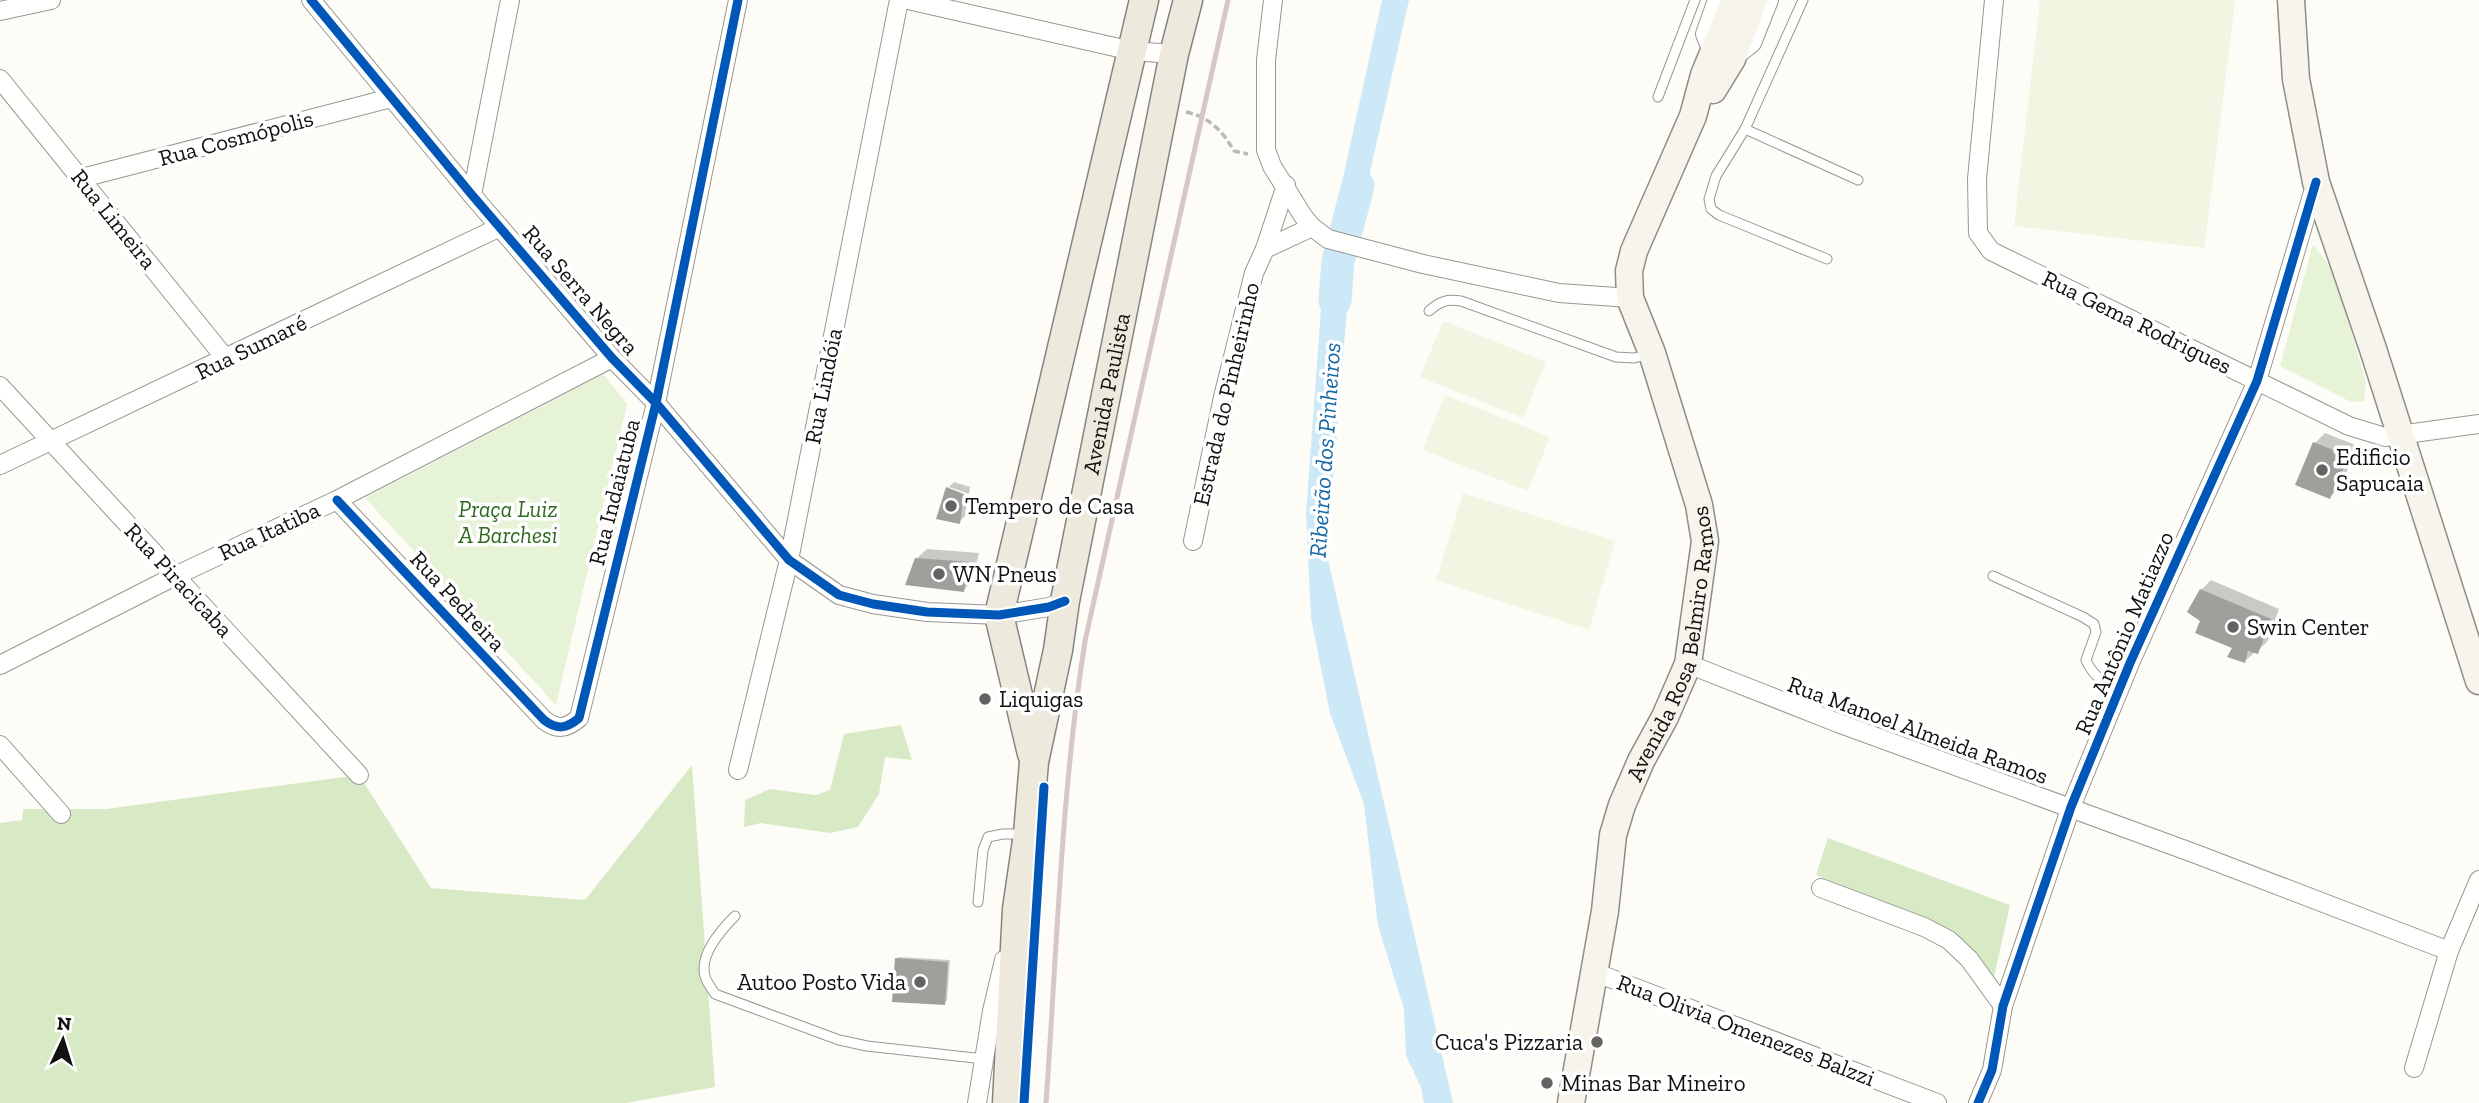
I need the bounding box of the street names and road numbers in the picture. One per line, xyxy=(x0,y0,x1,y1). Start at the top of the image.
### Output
street label: Rua Cosmópolis xyxy=(156,104,316,172)
street label: Rua Limeira xyxy=(65,163,163,275)
street label: Rua Serra Negra xyxy=(517,219,645,361)
street label: Rua Gema Rodrigues xyxy=(2038,264,2236,380)
street label: Estrada do Pinheirinho xyxy=(1187,280,1265,508)
street label: Rua Sumaré xyxy=(191,308,311,386)
street label: Avenida Paulista xyxy=(1077,310,1136,477)
street label: Rua Lindóia xyxy=(798,326,848,446)
street label: Rua Indaiatuba xyxy=(582,416,646,568)
street label: Rua Itatiba xyxy=(214,495,324,567)
street label: Avenida Rosa Belmiro Ramos xyxy=(1620,504,1720,785)
street label: Rua Piracicaba xyxy=(119,517,239,643)
street label: Rua Antônio Matiazzo xyxy=(2068,527,2180,739)
street label: Rua Pedreira xyxy=(404,545,512,657)
street label: Rua Manoel Almeida Ramos xyxy=(1784,670,2052,790)
street label: Rua Olivia Omenezes Balzzi xyxy=(1613,968,1879,1092)

